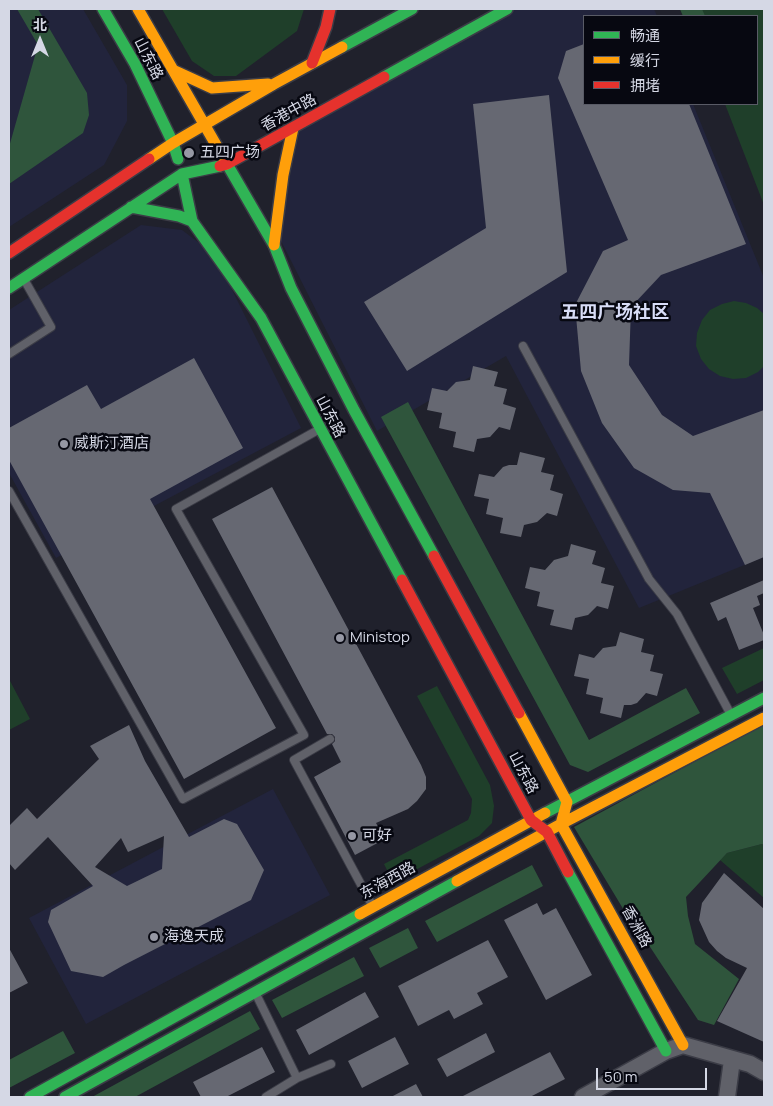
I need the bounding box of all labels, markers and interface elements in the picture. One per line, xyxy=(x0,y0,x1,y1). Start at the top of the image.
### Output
north arrow xyxy=(15,15,65,65)
text: 北 xyxy=(33,15,47,34)
legend xyxy=(583,15,758,105)
text: 畅通 xyxy=(630,25,660,46)
street label: 山东路 xyxy=(130,35,166,83)
text: 缓行 xyxy=(630,50,660,71)
text: 拥堵 xyxy=(630,75,660,96)
street label: 香港中路 xyxy=(258,91,320,135)
place label: 五四广场 xyxy=(200,144,260,162)
marker: 五四广场 xyxy=(182,146,196,160)
district label: 五四广场社区 xyxy=(561,302,669,324)
street label: 山东路 xyxy=(311,393,349,441)
place label: 威斯汀酒店 xyxy=(74,435,149,453)
marker: 威斯汀酒店 xyxy=(58,438,70,450)
place label: Ministop xyxy=(350,629,410,647)
marker: Ministop xyxy=(334,632,346,644)
street label: 山东路 xyxy=(504,749,542,797)
place label: 可好 xyxy=(362,827,392,845)
marker: 可好 xyxy=(346,830,358,842)
street label: 东海西路 xyxy=(357,859,419,903)
street label: 香洲路 xyxy=(617,903,655,951)
place label: 海逸天成 xyxy=(164,928,224,946)
marker: 海逸天成 xyxy=(148,931,160,943)
scale bar xyxy=(598,1058,709,1090)
text: 50 m xyxy=(604,1066,638,1087)

